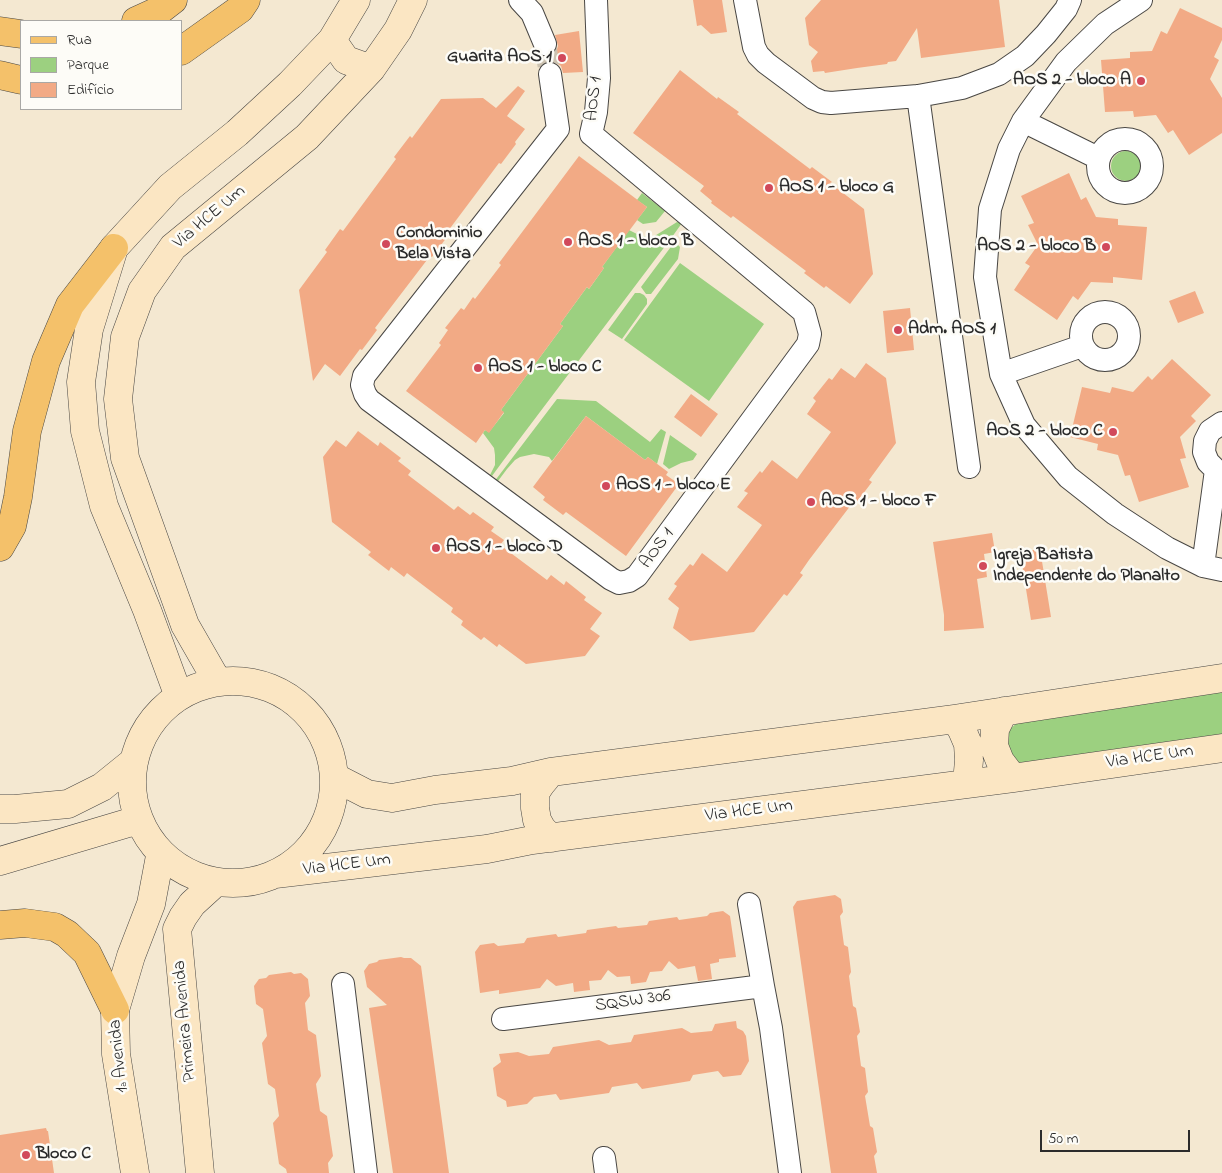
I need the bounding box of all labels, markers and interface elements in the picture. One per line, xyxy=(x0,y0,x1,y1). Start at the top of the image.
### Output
legend xyxy=(20,20,182,110)
text: Rua xyxy=(67,29,92,51)
place label: Guarita AOS 1 xyxy=(447,47,552,69)
marker: Guarita AOS 1 xyxy=(556,52,568,64)
text: Parque xyxy=(67,54,109,76)
place label: AOS 2 - bloco A xyxy=(1013,70,1131,92)
marker: AOS 2 - bloco A xyxy=(1135,75,1147,87)
street label: AOS 1 xyxy=(582,76,608,122)
text: Edifício xyxy=(67,79,114,101)
place label: AOS 1 - bloco G xyxy=(779,177,894,199)
street label: Via HCE Um xyxy=(169,181,251,255)
marker: AOS 1 - bloco G xyxy=(763,182,775,194)
place label: Condominio Bela Vista xyxy=(396,223,482,266)
place label: AOS 1 - bloco B xyxy=(578,231,694,253)
marker: AOS 1 - bloco B xyxy=(562,236,574,248)
place label: AOS 2 - bloco B xyxy=(977,236,1096,258)
marker: Condominio Bela Vista xyxy=(380,238,392,250)
marker: AOS 2 - bloco B xyxy=(1100,241,1112,253)
place label: Adm. AOS 1 xyxy=(908,319,996,341)
marker: Adm. AOS 1 xyxy=(892,324,904,336)
place label: AOS 1 - bloco C xyxy=(488,357,602,379)
marker: AOS 1 - bloco C xyxy=(472,362,484,374)
place label: AOS 2 - bloco C xyxy=(986,421,1103,443)
marker: AOS 2 - bloco C xyxy=(1107,426,1119,438)
place label: AOS 1 - bloco E xyxy=(616,475,731,497)
marker: AOS 1 - bloco E xyxy=(600,480,612,492)
place label: AOS 1 - bloco F xyxy=(821,491,936,513)
marker: AOS 1 - bloco F xyxy=(805,496,817,508)
street label: AOS 1 xyxy=(636,525,680,573)
place label: AOS 1 - bloco D xyxy=(446,537,563,559)
marker: AOS 1 - bloco D xyxy=(430,542,442,554)
place label: Igreja Batista Independente do Planalto xyxy=(993,545,1180,588)
marker: Igreja Batista Independente do Planalto xyxy=(977,560,989,572)
street label: Via HCE Um xyxy=(1105,741,1195,775)
street label: Via HCE Um xyxy=(704,796,794,828)
street label: Via HCE Um xyxy=(302,850,392,882)
street label: Primeira Avenida xyxy=(170,959,202,1083)
street label: SQSW 306 xyxy=(594,986,672,1018)
street label: 1ª Avenida xyxy=(105,1018,135,1094)
scale bar xyxy=(1042,1120,1192,1152)
text: 50 m xyxy=(1048,1128,1078,1150)
place label: Bloco C xyxy=(36,1144,91,1166)
marker: Bloco C xyxy=(20,1149,32,1161)

